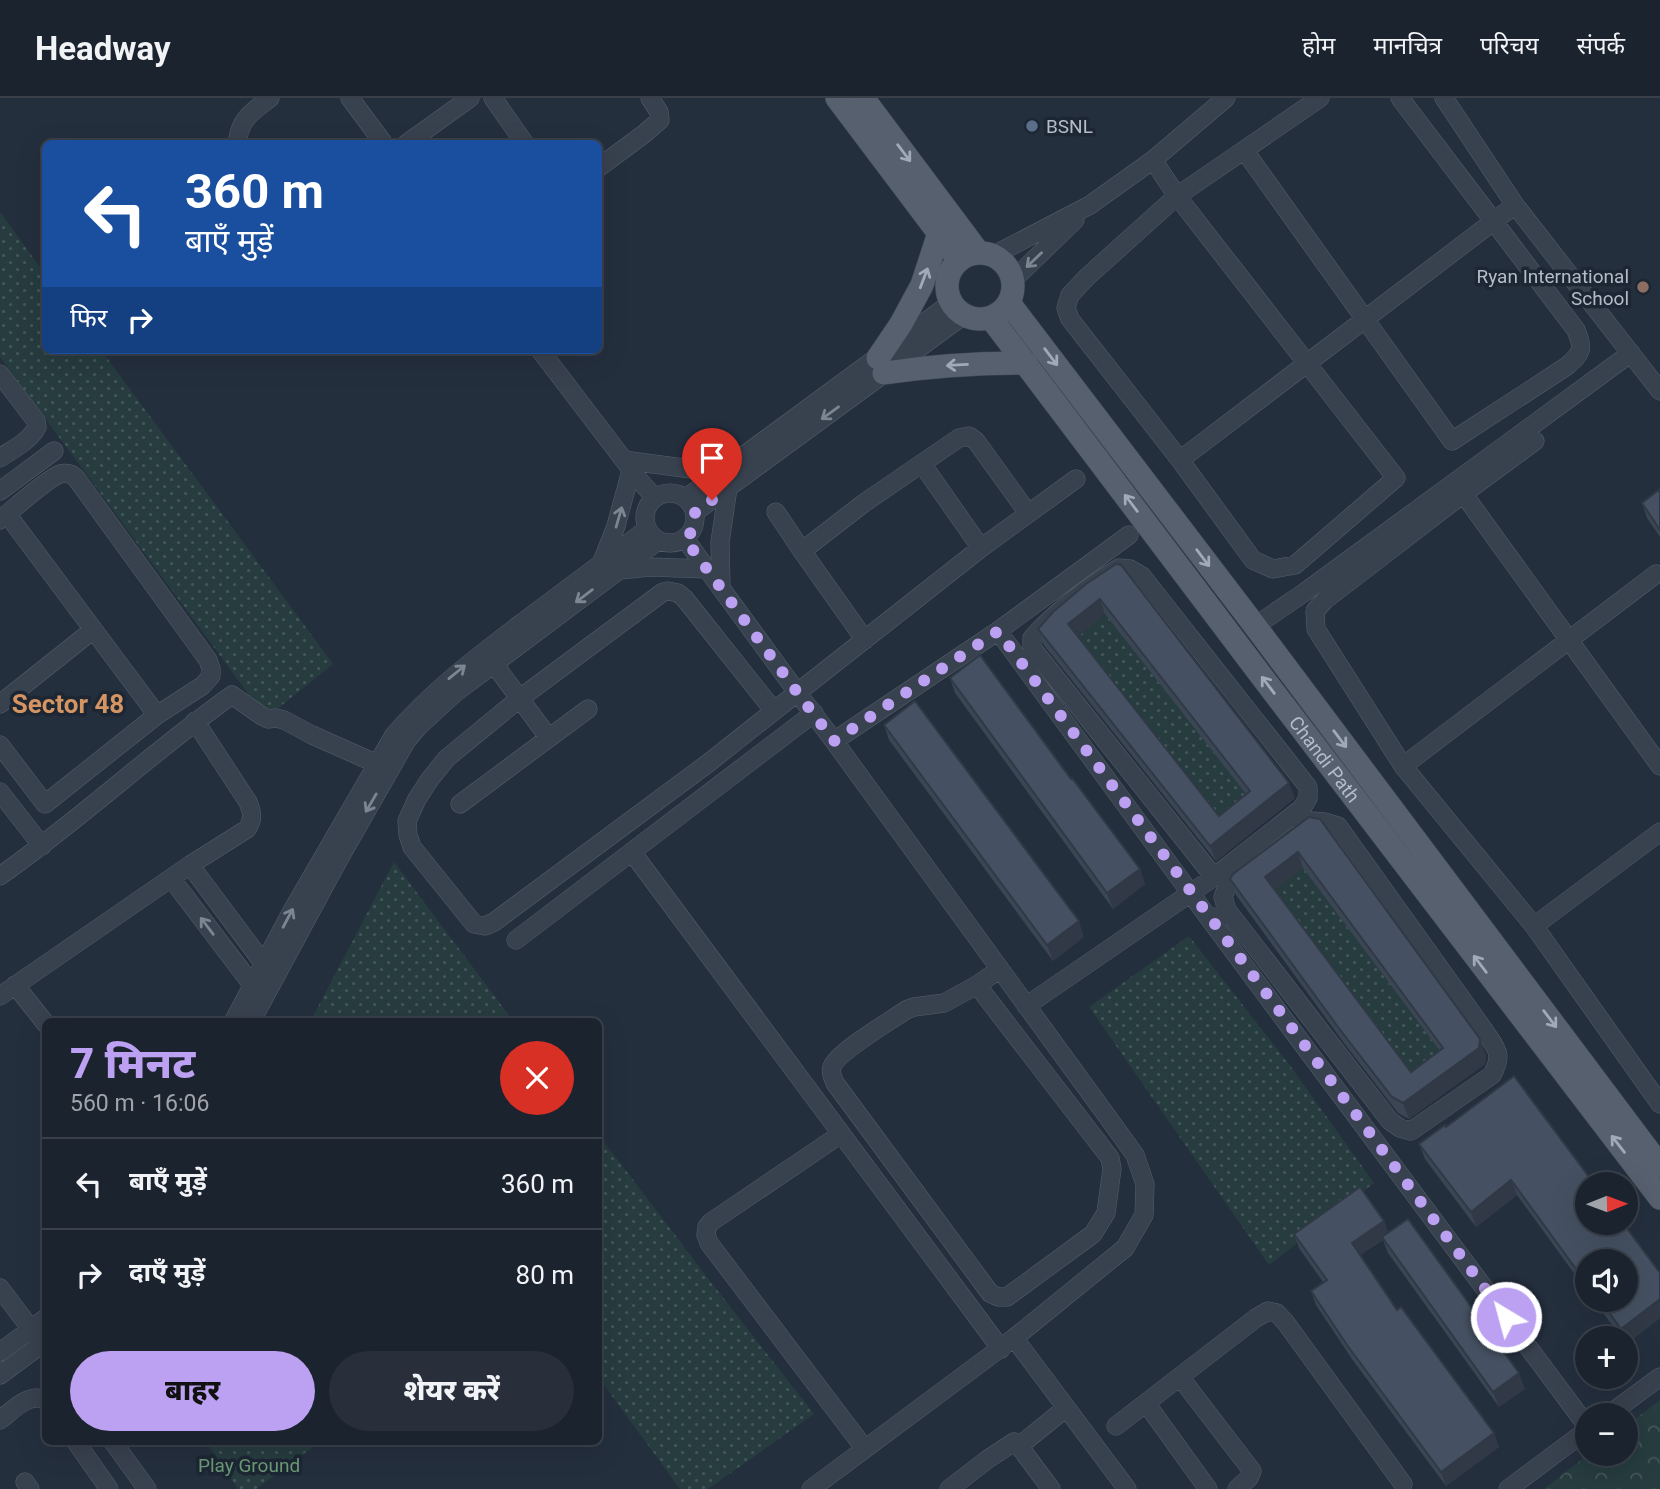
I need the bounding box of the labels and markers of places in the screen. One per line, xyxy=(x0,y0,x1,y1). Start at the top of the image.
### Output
place label: BSNL xyxy=(1046,115,1093,138)
marker: BSNL xyxy=(1024,118,1040,134)
place label: Ryan International School xyxy=(1477,265,1629,310)
marker: Ryan International School xyxy=(1635,279,1651,295)
pin xyxy=(682,428,742,500)

